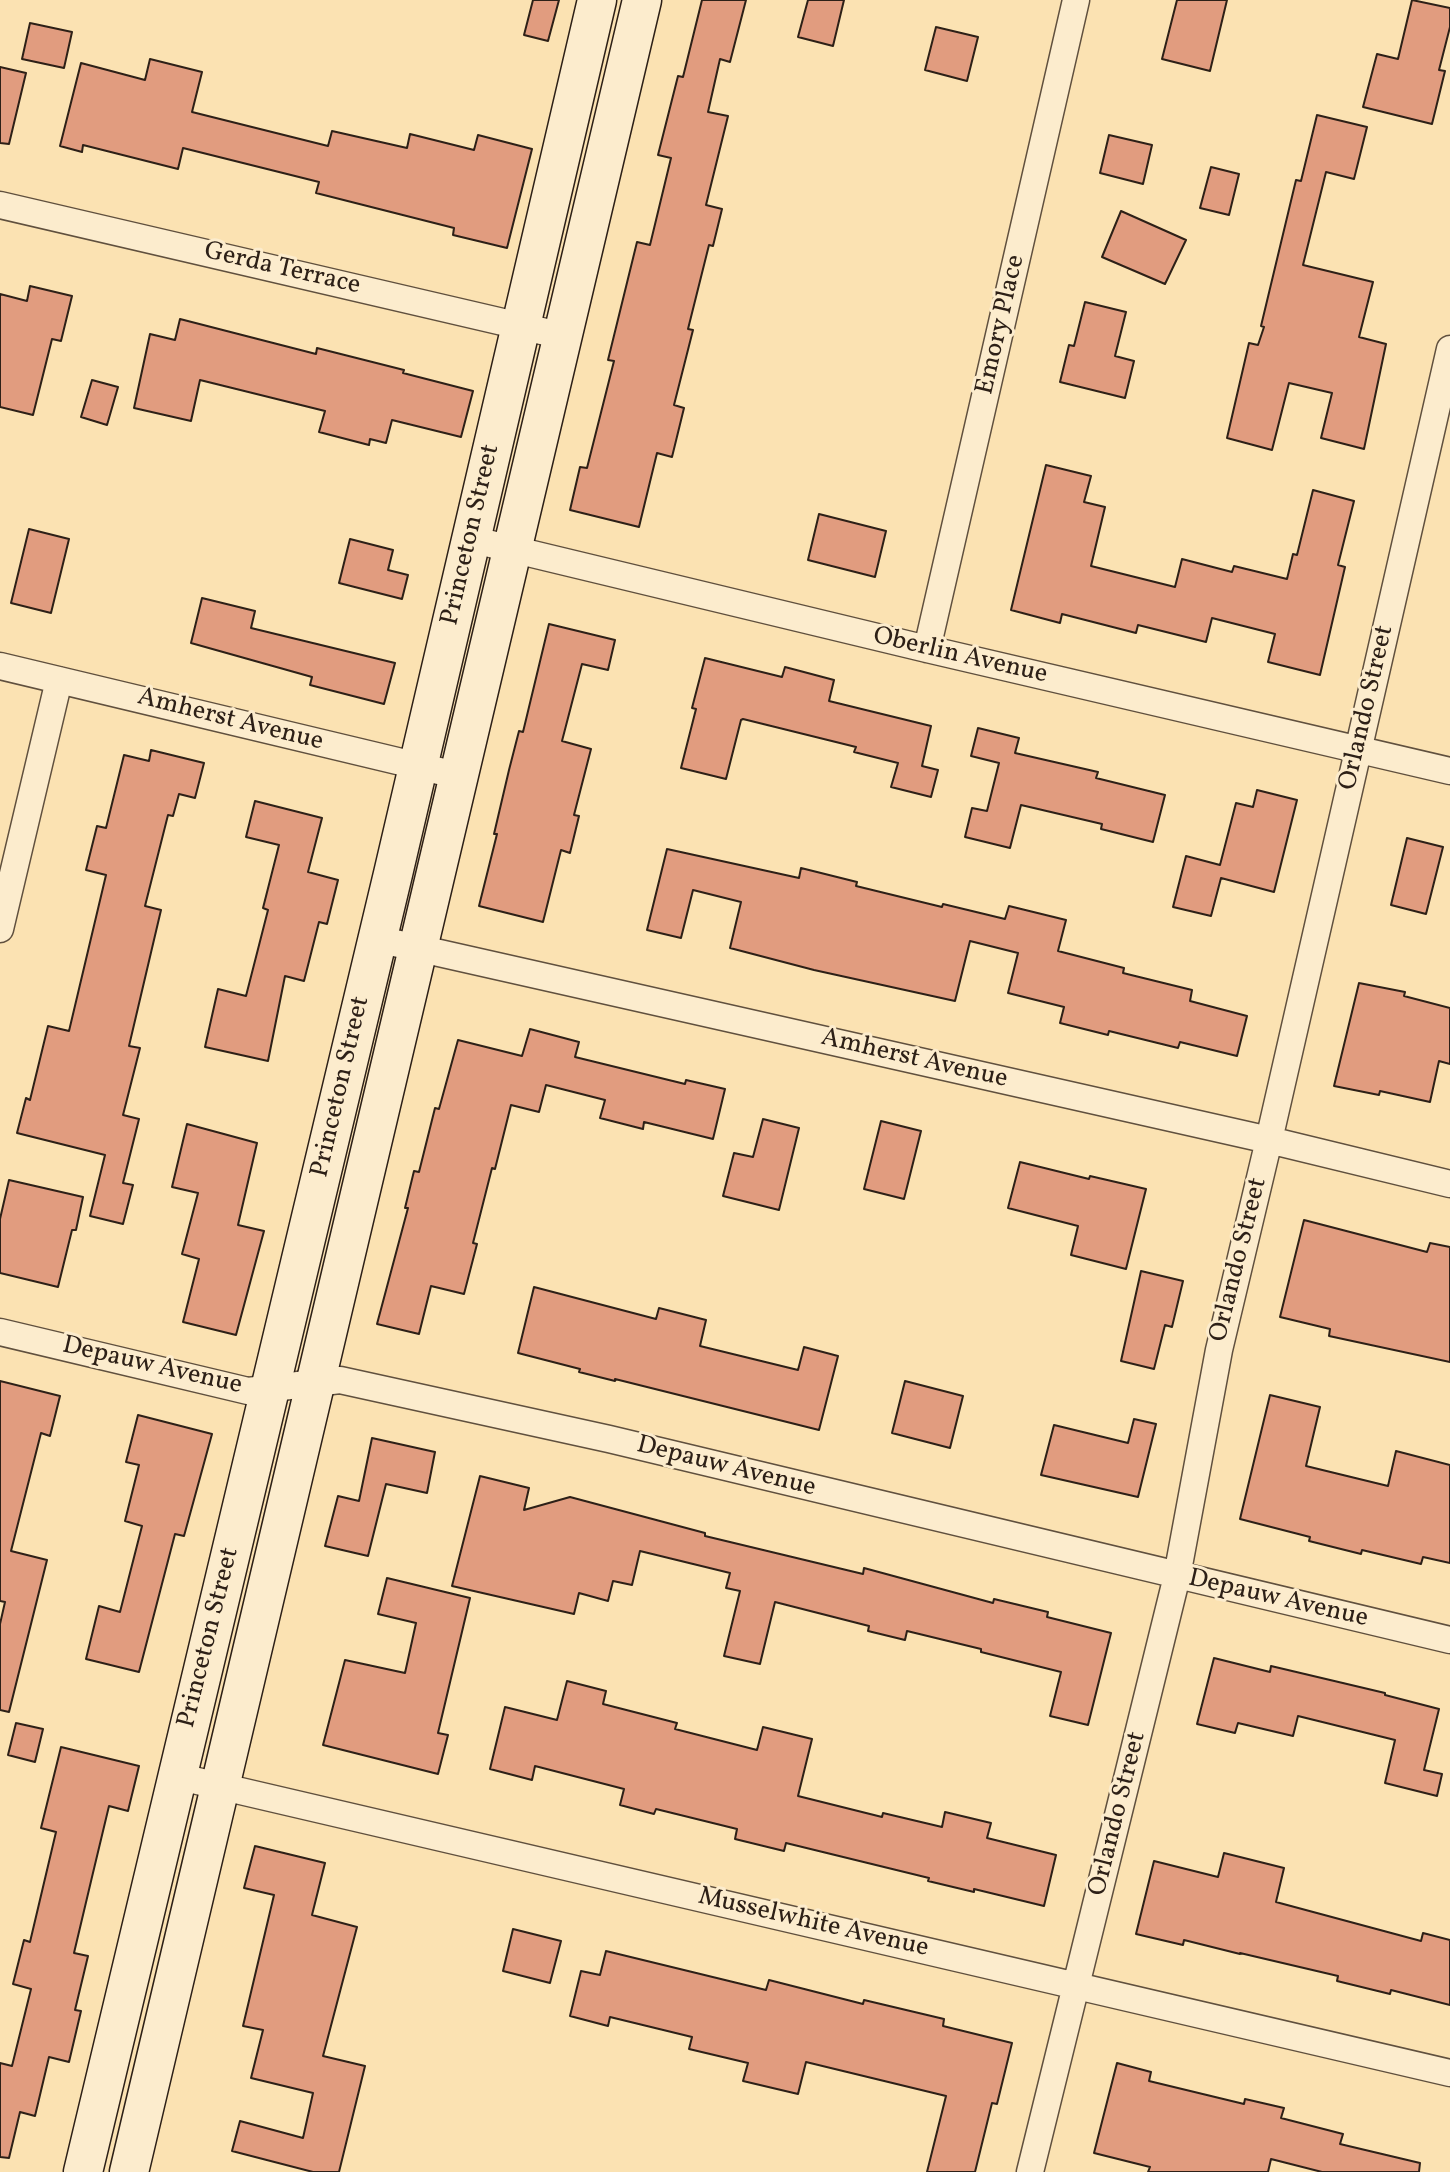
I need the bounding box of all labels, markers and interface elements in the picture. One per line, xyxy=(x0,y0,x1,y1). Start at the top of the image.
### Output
street label: Gerda Terrace xyxy=(201,237,363,303)
street label: Emory Place xyxy=(971,252,1033,398)
street label: Princeton Street xyxy=(436,441,508,629)
street label: Oberlin Avenue xyxy=(870,622,1050,692)
street label: Orlando Street xyxy=(1334,623,1402,793)
street label: Amherst Avenue xyxy=(134,683,326,759)
street label: Princeton Street xyxy=(306,993,378,1181)
street label: Amherst Avenue xyxy=(818,1023,1010,1097)
street label: Orlando Street xyxy=(1205,1175,1275,1345)
street label: Depauw Avenue xyxy=(59,1331,245,1403)
street label: Depauw Avenue xyxy=(633,1431,819,1505)
street label: Princeton Street xyxy=(173,1545,247,1731)
street label: Depauw Avenue xyxy=(1185,1564,1371,1636)
street label: Orlando Street xyxy=(1084,1729,1154,1899)
street label: Musselwhite Avenue xyxy=(695,1882,931,1966)

